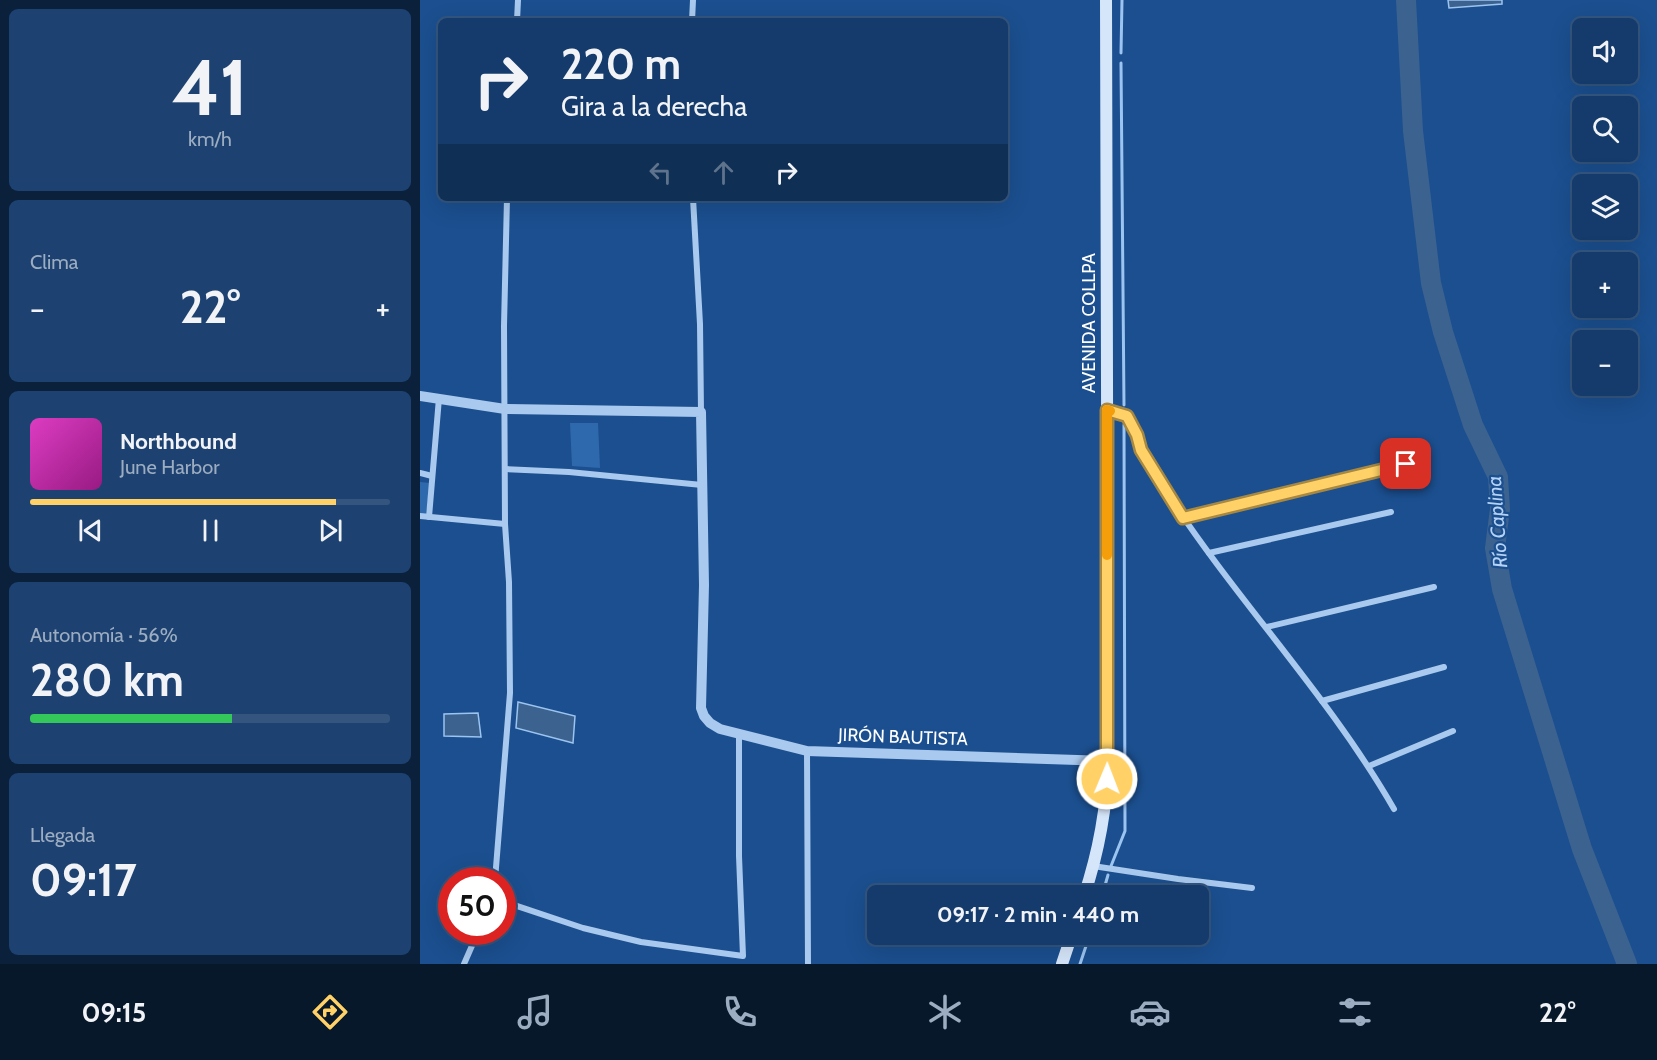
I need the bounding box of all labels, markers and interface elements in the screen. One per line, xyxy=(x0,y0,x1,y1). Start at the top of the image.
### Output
map controls xyxy=(1572,18,1638,396)
button: sound xyxy=(1572,18,1638,84)
text: 220 m xyxy=(561,38,681,90)
text: 41 xyxy=(172,40,248,135)
icon: right xyxy=(462,42,540,120)
text: Gira a la derecha xyxy=(561,90,747,123)
button: search xyxy=(1572,96,1638,162)
text: km/h xyxy=(188,127,232,151)
icon: left xyxy=(644,156,677,189)
icon: ahead xyxy=(707,156,740,189)
icon: right xyxy=(770,156,803,189)
button: layers xyxy=(1572,174,1638,240)
text: Clima xyxy=(30,250,78,274)
button: + xyxy=(1572,252,1638,318)
street label: AVENIDA COLLPA xyxy=(1078,253,1100,393)
text: 22° xyxy=(180,280,240,334)
text: − xyxy=(30,288,45,328)
text: + xyxy=(375,288,390,328)
button: − xyxy=(1572,330,1638,396)
text: Northbound xyxy=(120,428,237,455)
pin xyxy=(1380,438,1431,489)
icon: arrive xyxy=(1389,447,1422,480)
text: June Harbor xyxy=(120,455,220,479)
water label: Río Caplina xyxy=(1482,475,1512,569)
icon: previous xyxy=(74,514,107,547)
icon: pause xyxy=(194,514,227,547)
icon: next xyxy=(314,514,347,547)
text: Autonomía · 56% xyxy=(30,623,178,647)
text: 280 km xyxy=(30,653,184,707)
street label: JIRÓN BAUTISTA xyxy=(837,724,968,750)
position arrow xyxy=(1075,747,1139,811)
text: Llegada xyxy=(30,823,95,847)
text: 09:17 xyxy=(30,853,137,907)
speed limit sign: 50 xyxy=(438,867,516,945)
text: 09:17 · 2 min · 440 m xyxy=(937,901,1139,928)
icon: directions xyxy=(309,991,351,1033)
icon: music xyxy=(514,991,556,1033)
icon: phone xyxy=(719,991,761,1033)
icon: climate xyxy=(924,991,966,1033)
icon: car xyxy=(1129,991,1171,1033)
icon: filters xyxy=(1334,991,1376,1033)
text: 09:15 xyxy=(81,996,146,1029)
text: 22° xyxy=(1539,996,1575,1029)

